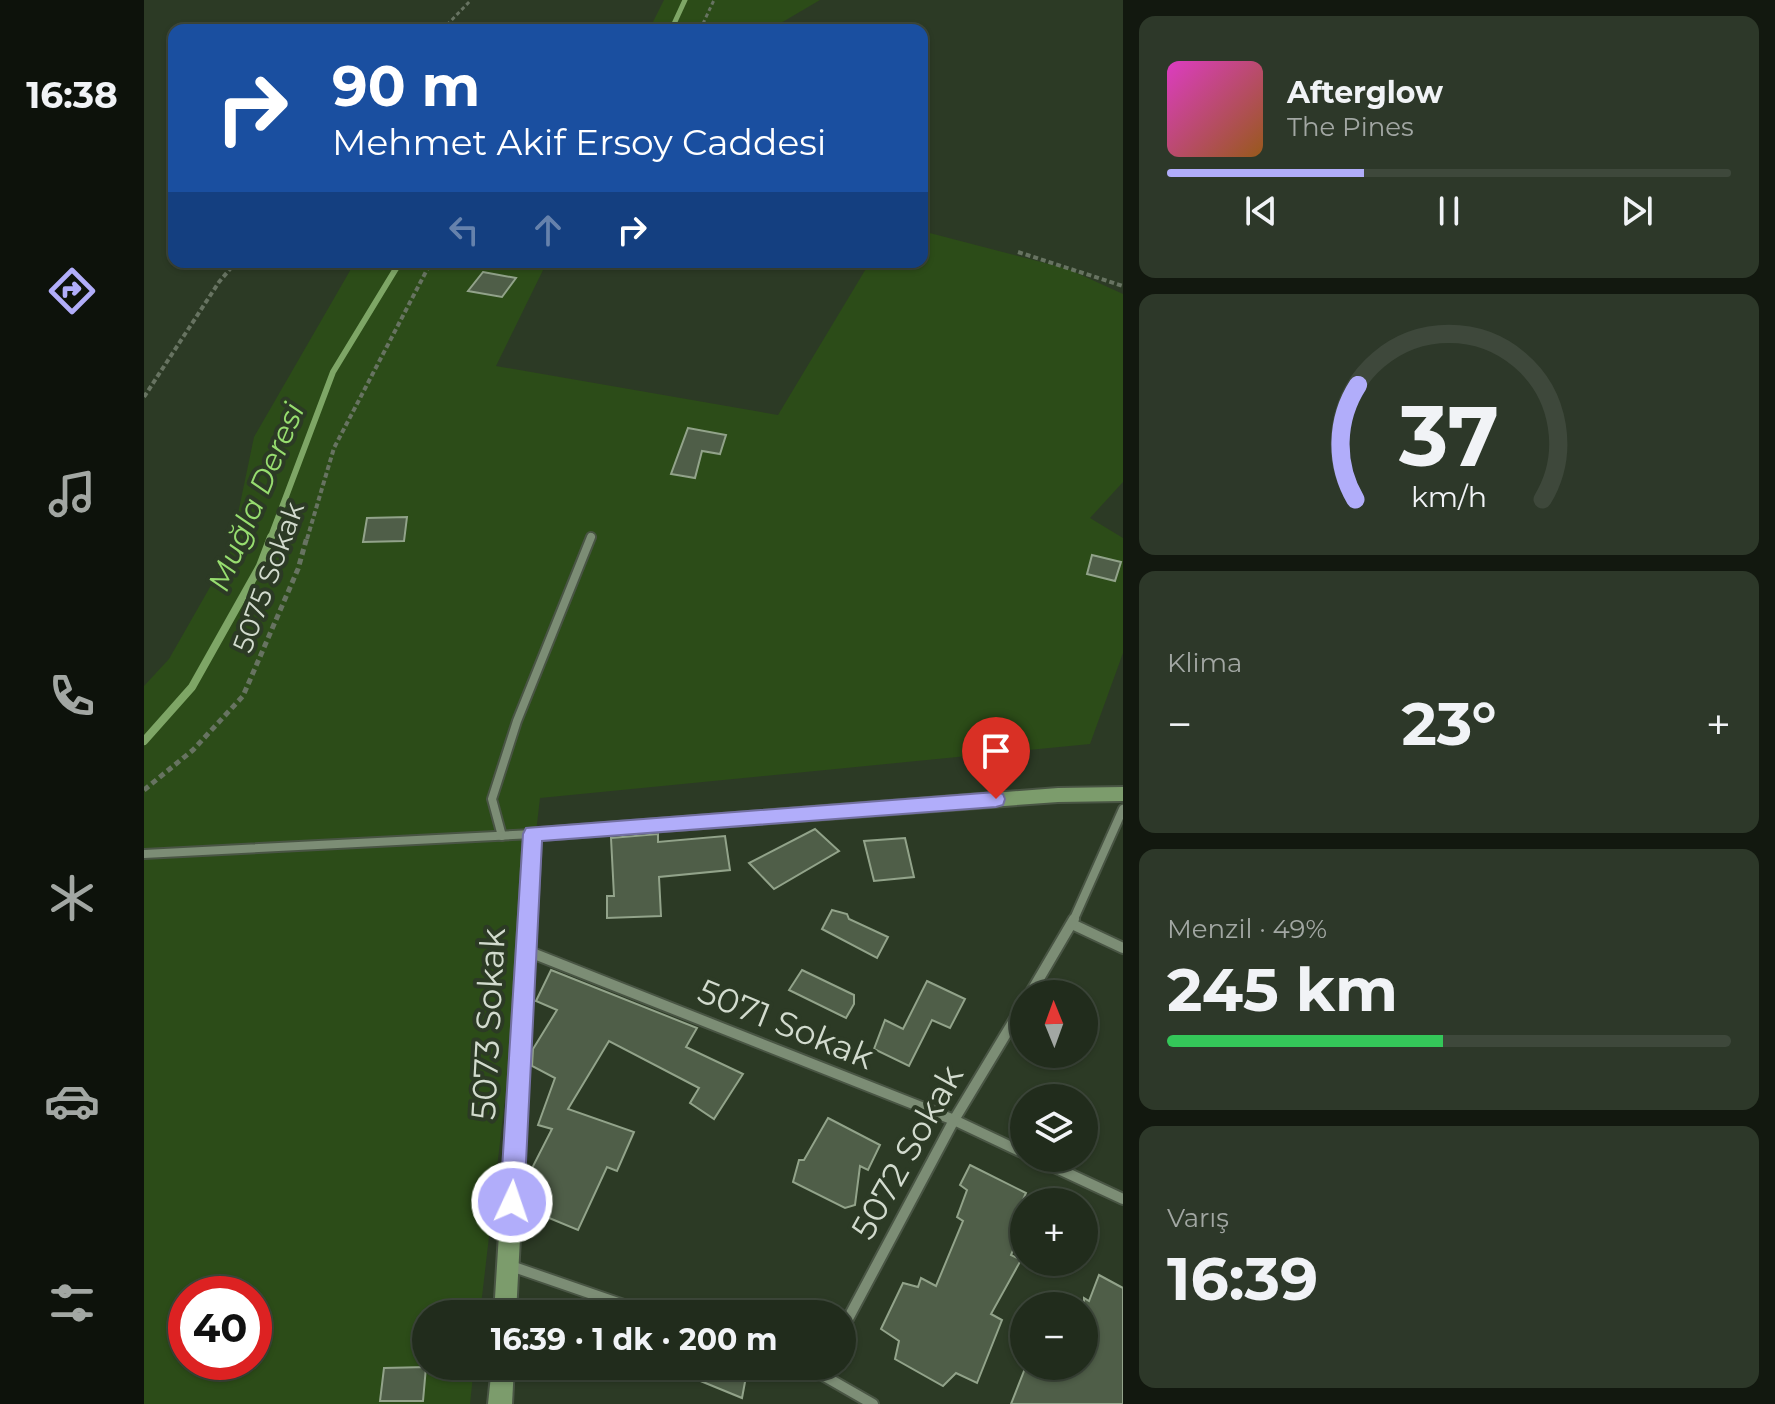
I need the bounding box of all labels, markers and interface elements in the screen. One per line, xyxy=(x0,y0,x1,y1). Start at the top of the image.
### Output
text: 90 m xyxy=(332,52,480,120)
icon: right xyxy=(200,56,304,160)
text: 16:38 xyxy=(26,73,118,117)
text: Afterglow xyxy=(1287,74,1443,111)
text: The Pines xyxy=(1287,111,1414,143)
text: Mehmet Akif Ersoy Caddesi xyxy=(332,120,826,164)
icon: previous xyxy=(1239,189,1283,233)
icon: pause xyxy=(1427,189,1471,233)
icon: next xyxy=(1615,189,1659,233)
icon: left xyxy=(442,208,486,252)
icon: ahead xyxy=(526,208,570,252)
icon: right xyxy=(610,208,654,252)
icon: directions xyxy=(44,263,100,319)
text: 37 xyxy=(1398,385,1499,487)
water label: Muğla Deresi xyxy=(200,397,312,597)
icon: music xyxy=(44,466,100,522)
text: km/h xyxy=(1411,480,1487,515)
street label: 5075 Sokak xyxy=(225,497,311,657)
text: Klima xyxy=(1167,647,1242,679)
icon: phone xyxy=(44,668,100,724)
text: 23° xyxy=(1401,687,1497,760)
text: − xyxy=(1167,697,1192,751)
text: + xyxy=(1706,697,1731,751)
pin xyxy=(962,717,1030,799)
icon: arrive xyxy=(974,729,1018,773)
icon: climate xyxy=(44,870,100,926)
text: Menzil · 49% xyxy=(1167,913,1327,945)
street label: 5073 Sokak xyxy=(462,926,514,1121)
text: 245 km xyxy=(1167,953,1398,1026)
street label: 5071 Sokak xyxy=(692,970,881,1078)
north arrow xyxy=(1010,980,1098,1068)
map controls xyxy=(1010,980,1098,1380)
street label: 5072 Sokak xyxy=(842,1057,972,1246)
icon: car xyxy=(44,1073,100,1129)
button: layers xyxy=(1010,1084,1098,1172)
position arrow xyxy=(470,1160,554,1244)
button: + xyxy=(1010,1188,1098,1276)
text: Varış xyxy=(1167,1202,1229,1234)
text: 16:39 xyxy=(1167,1242,1318,1315)
icon: filters xyxy=(44,1275,100,1331)
speed limit sign: 40 xyxy=(168,1276,272,1380)
button: − xyxy=(1010,1292,1098,1380)
text: 16:39 · 1 dk · 200 m xyxy=(491,1321,777,1358)

